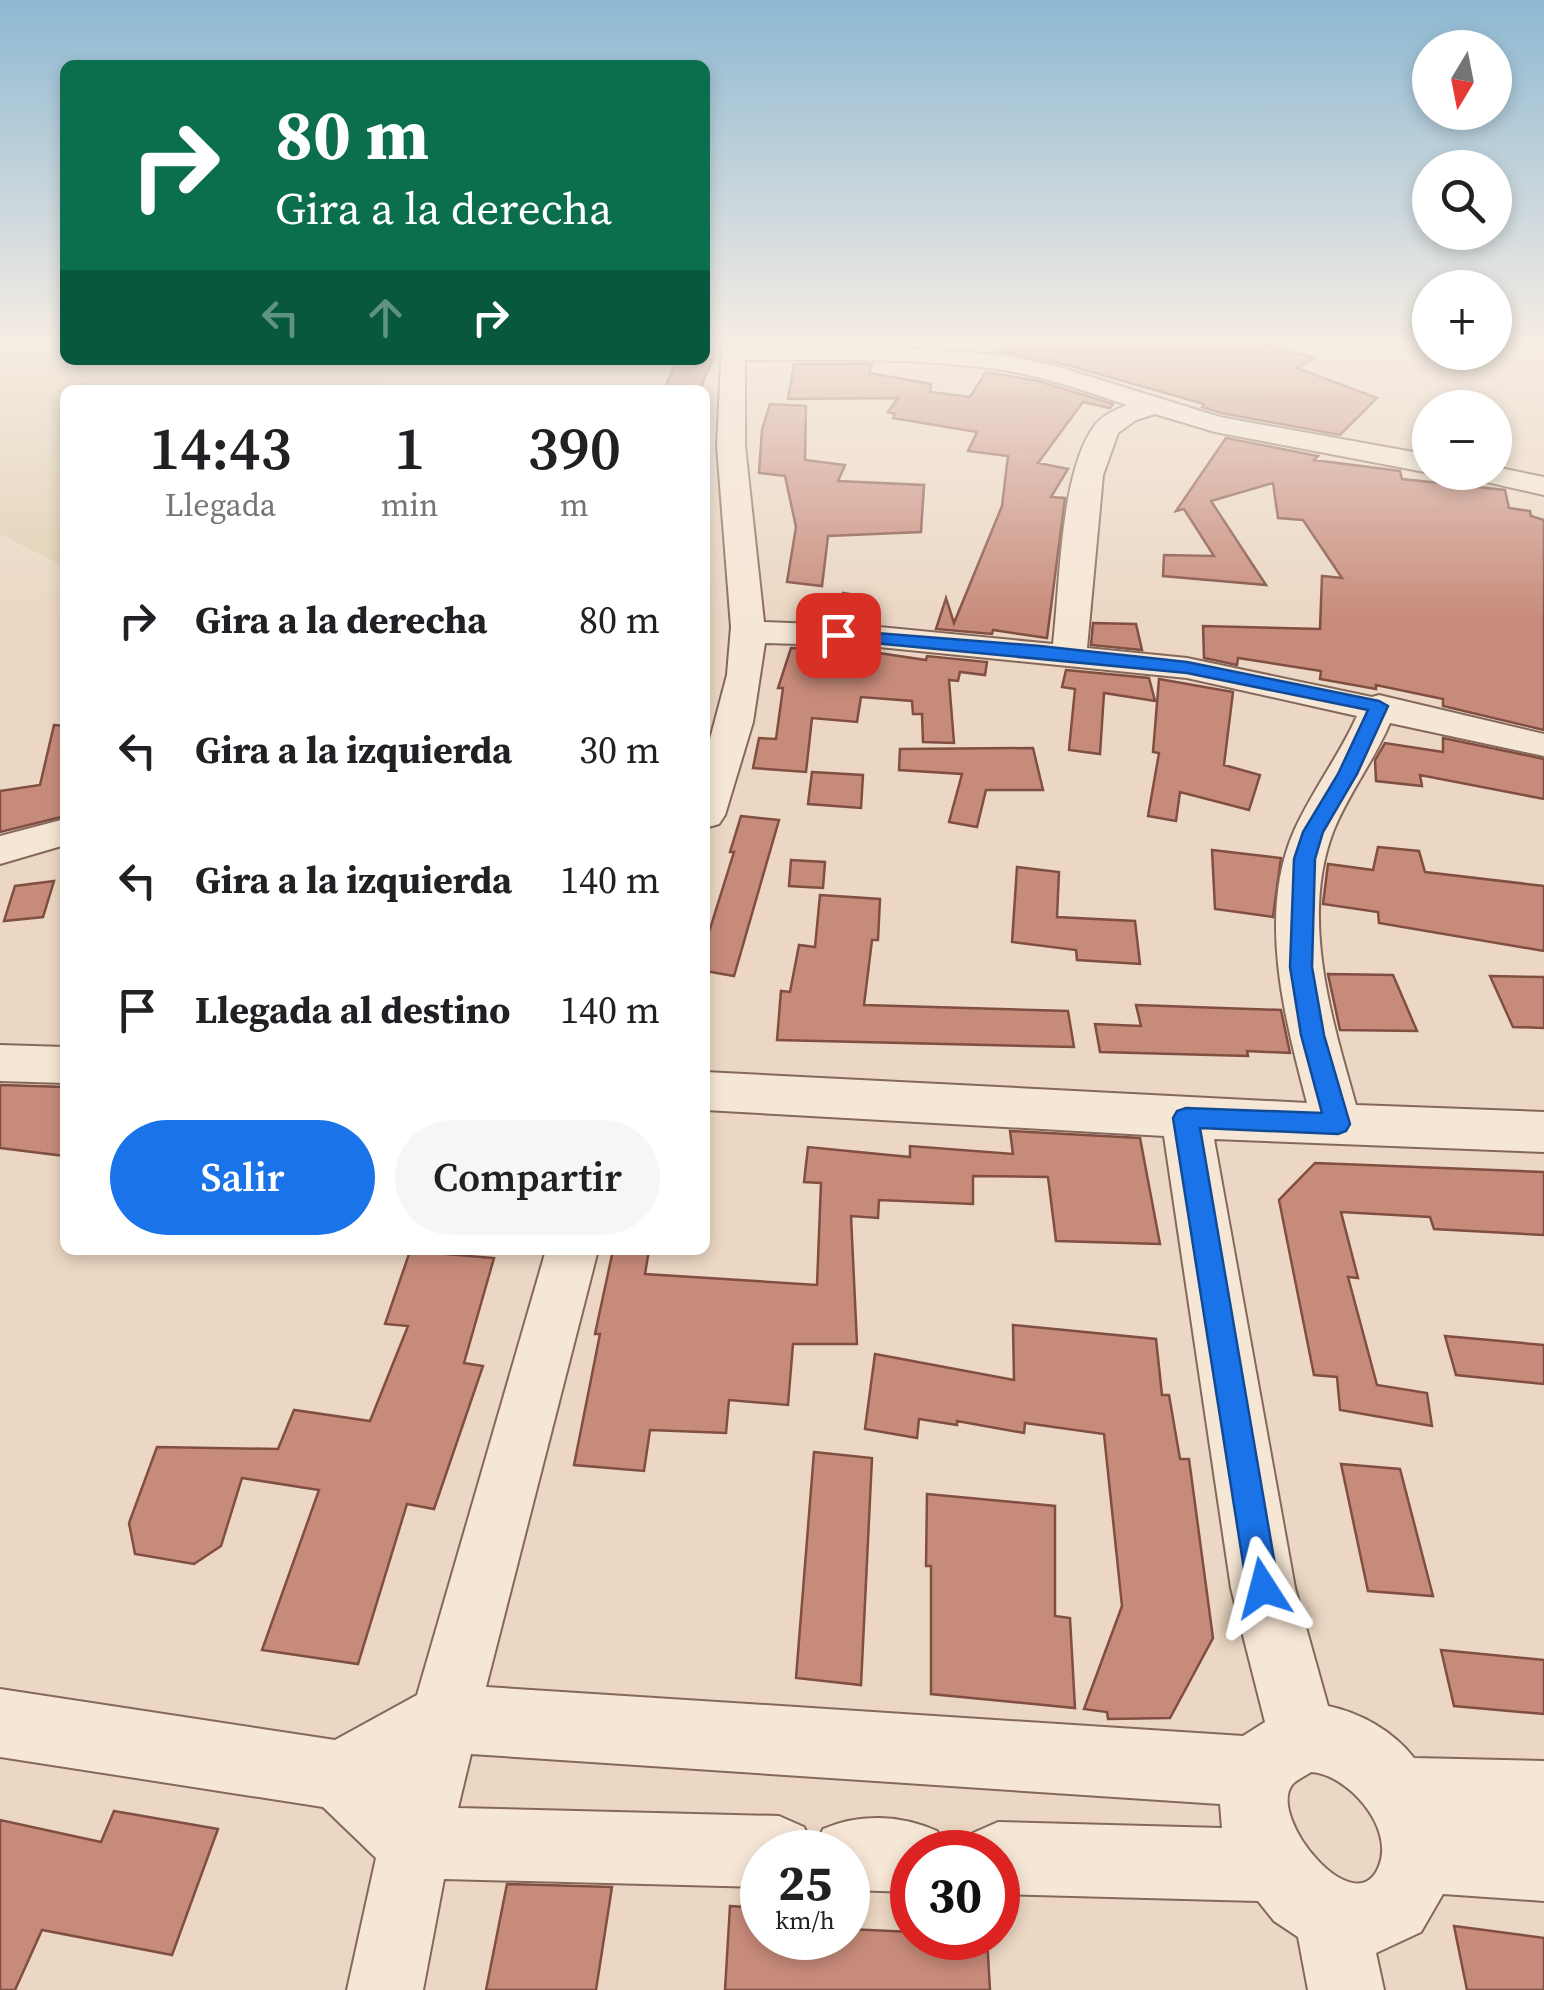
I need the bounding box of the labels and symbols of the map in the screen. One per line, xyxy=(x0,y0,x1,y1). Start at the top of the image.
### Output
north arrow xyxy=(1412,30,1512,130)
pin xyxy=(796,593,881,678)
position arrow xyxy=(1211,1536,1315,1640)
speed limit sign: 30 xyxy=(890,1830,1020,1960)

